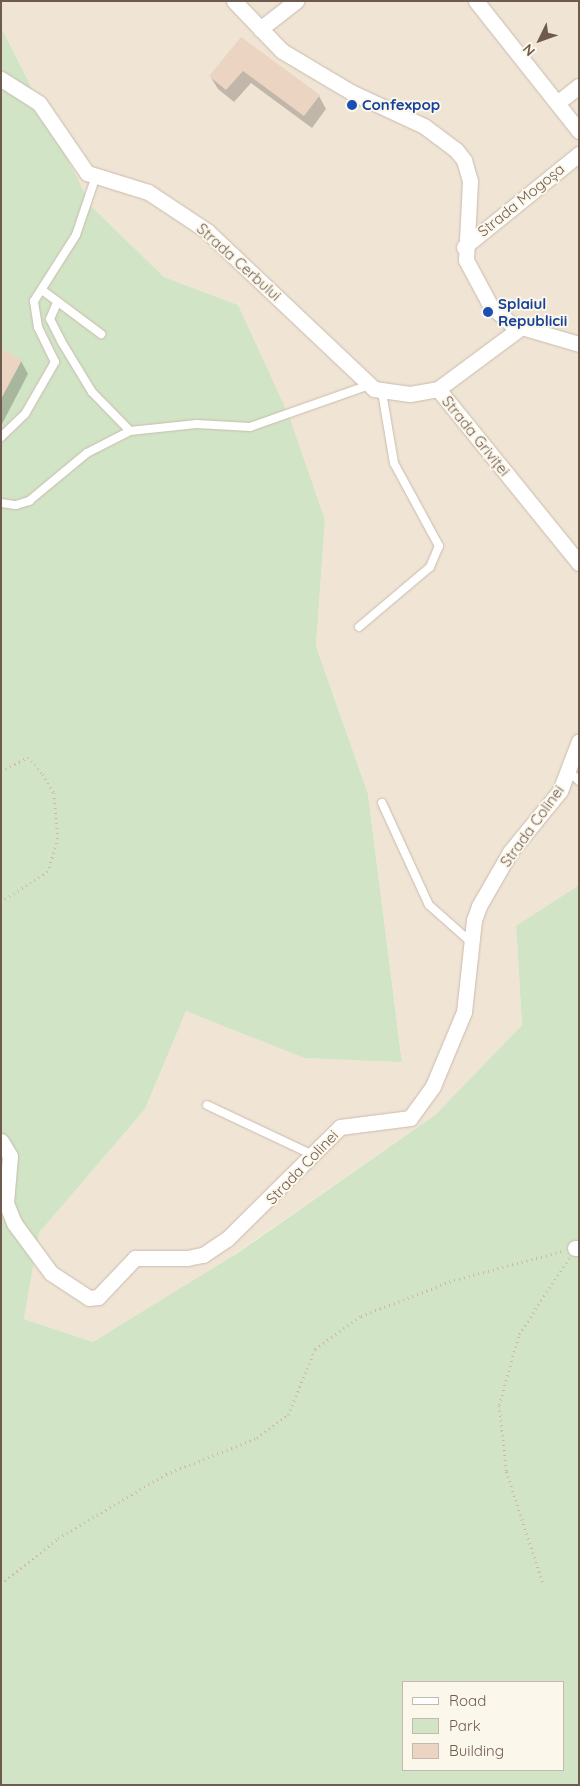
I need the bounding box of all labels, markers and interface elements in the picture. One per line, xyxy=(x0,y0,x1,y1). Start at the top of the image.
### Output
north arrow xyxy=(515,15,565,65)
text: N xyxy=(519,40,539,60)
place label: Confexpop xyxy=(362,96,440,114)
marker: Confexpop xyxy=(346,99,358,111)
street label: Strada Mogoșa xyxy=(474,160,568,240)
street label: Strada Cerbului xyxy=(193,219,285,305)
place label: Splaiul Republicii xyxy=(498,294,567,329)
marker: Splaiul Republicii xyxy=(482,306,494,318)
street label: Strada Griviței xyxy=(438,392,514,480)
street label: Strada Colinei xyxy=(496,782,568,870)
street label: Strada Colinei xyxy=(262,1126,342,1208)
legend xyxy=(402,1681,565,1771)
text: Road xyxy=(449,1691,486,1710)
text: Park xyxy=(449,1716,481,1735)
text: Building xyxy=(449,1741,504,1760)

